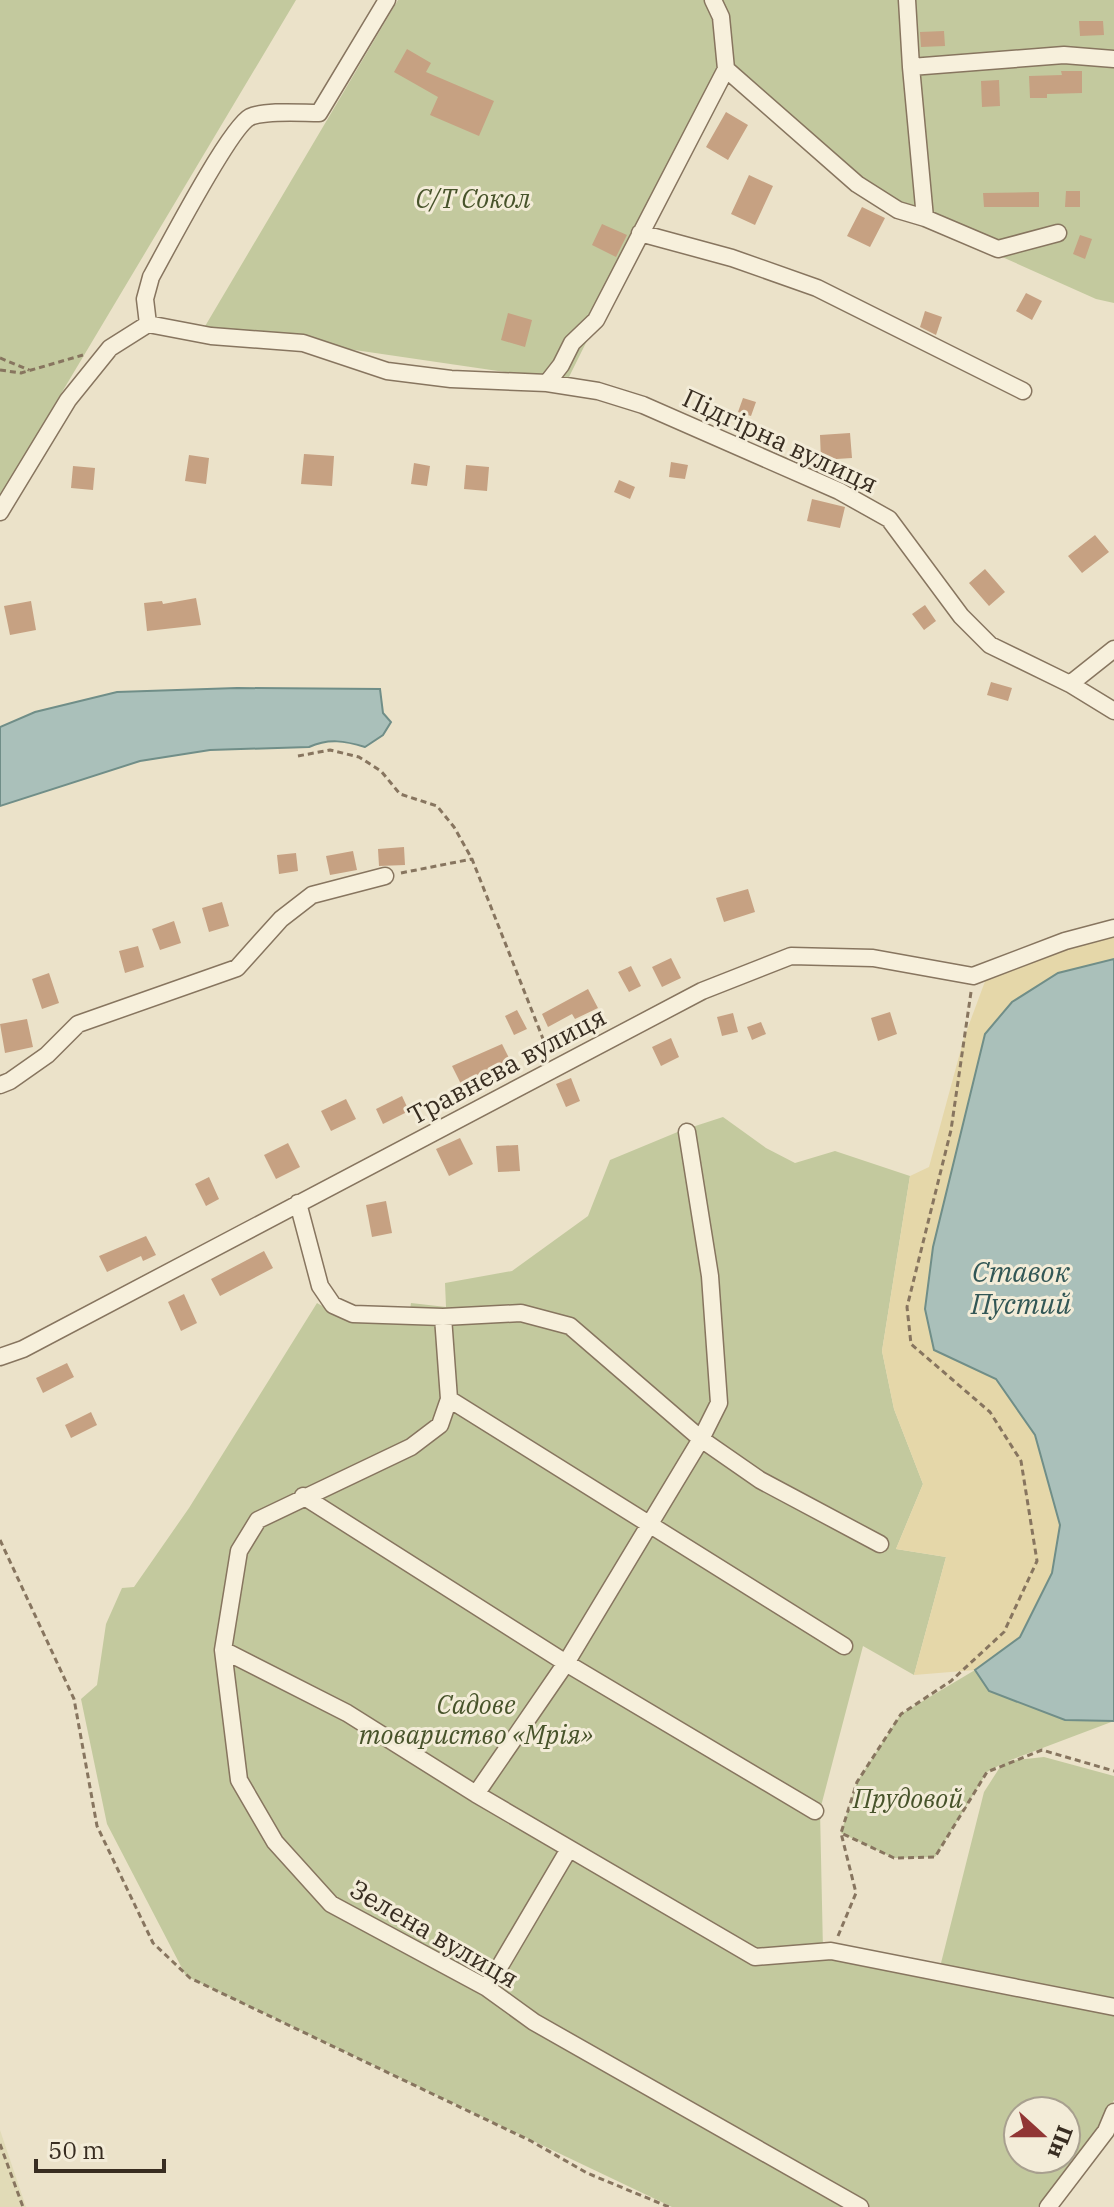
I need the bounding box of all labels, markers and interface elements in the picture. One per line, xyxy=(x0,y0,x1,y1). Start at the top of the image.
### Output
park label: С/Т Сокол xyxy=(415,181,531,215)
street label: Підгірна вулиця xyxy=(677,380,883,500)
street label: Травнева вулиця xyxy=(402,999,611,1132)
water label: Ставок Пустий xyxy=(970,1253,1071,1322)
park label: Садове товариство «Мрія» xyxy=(359,1687,593,1751)
park label: Прудовой xyxy=(852,1781,963,1815)
street label: Зелена вулиця xyxy=(344,1871,525,1995)
north arrow xyxy=(1002,2095,1082,2175)
text: Пн xyxy=(1042,2122,1081,2163)
scale bar xyxy=(36,2123,164,2173)
text: 50 m xyxy=(48,2134,105,2166)

